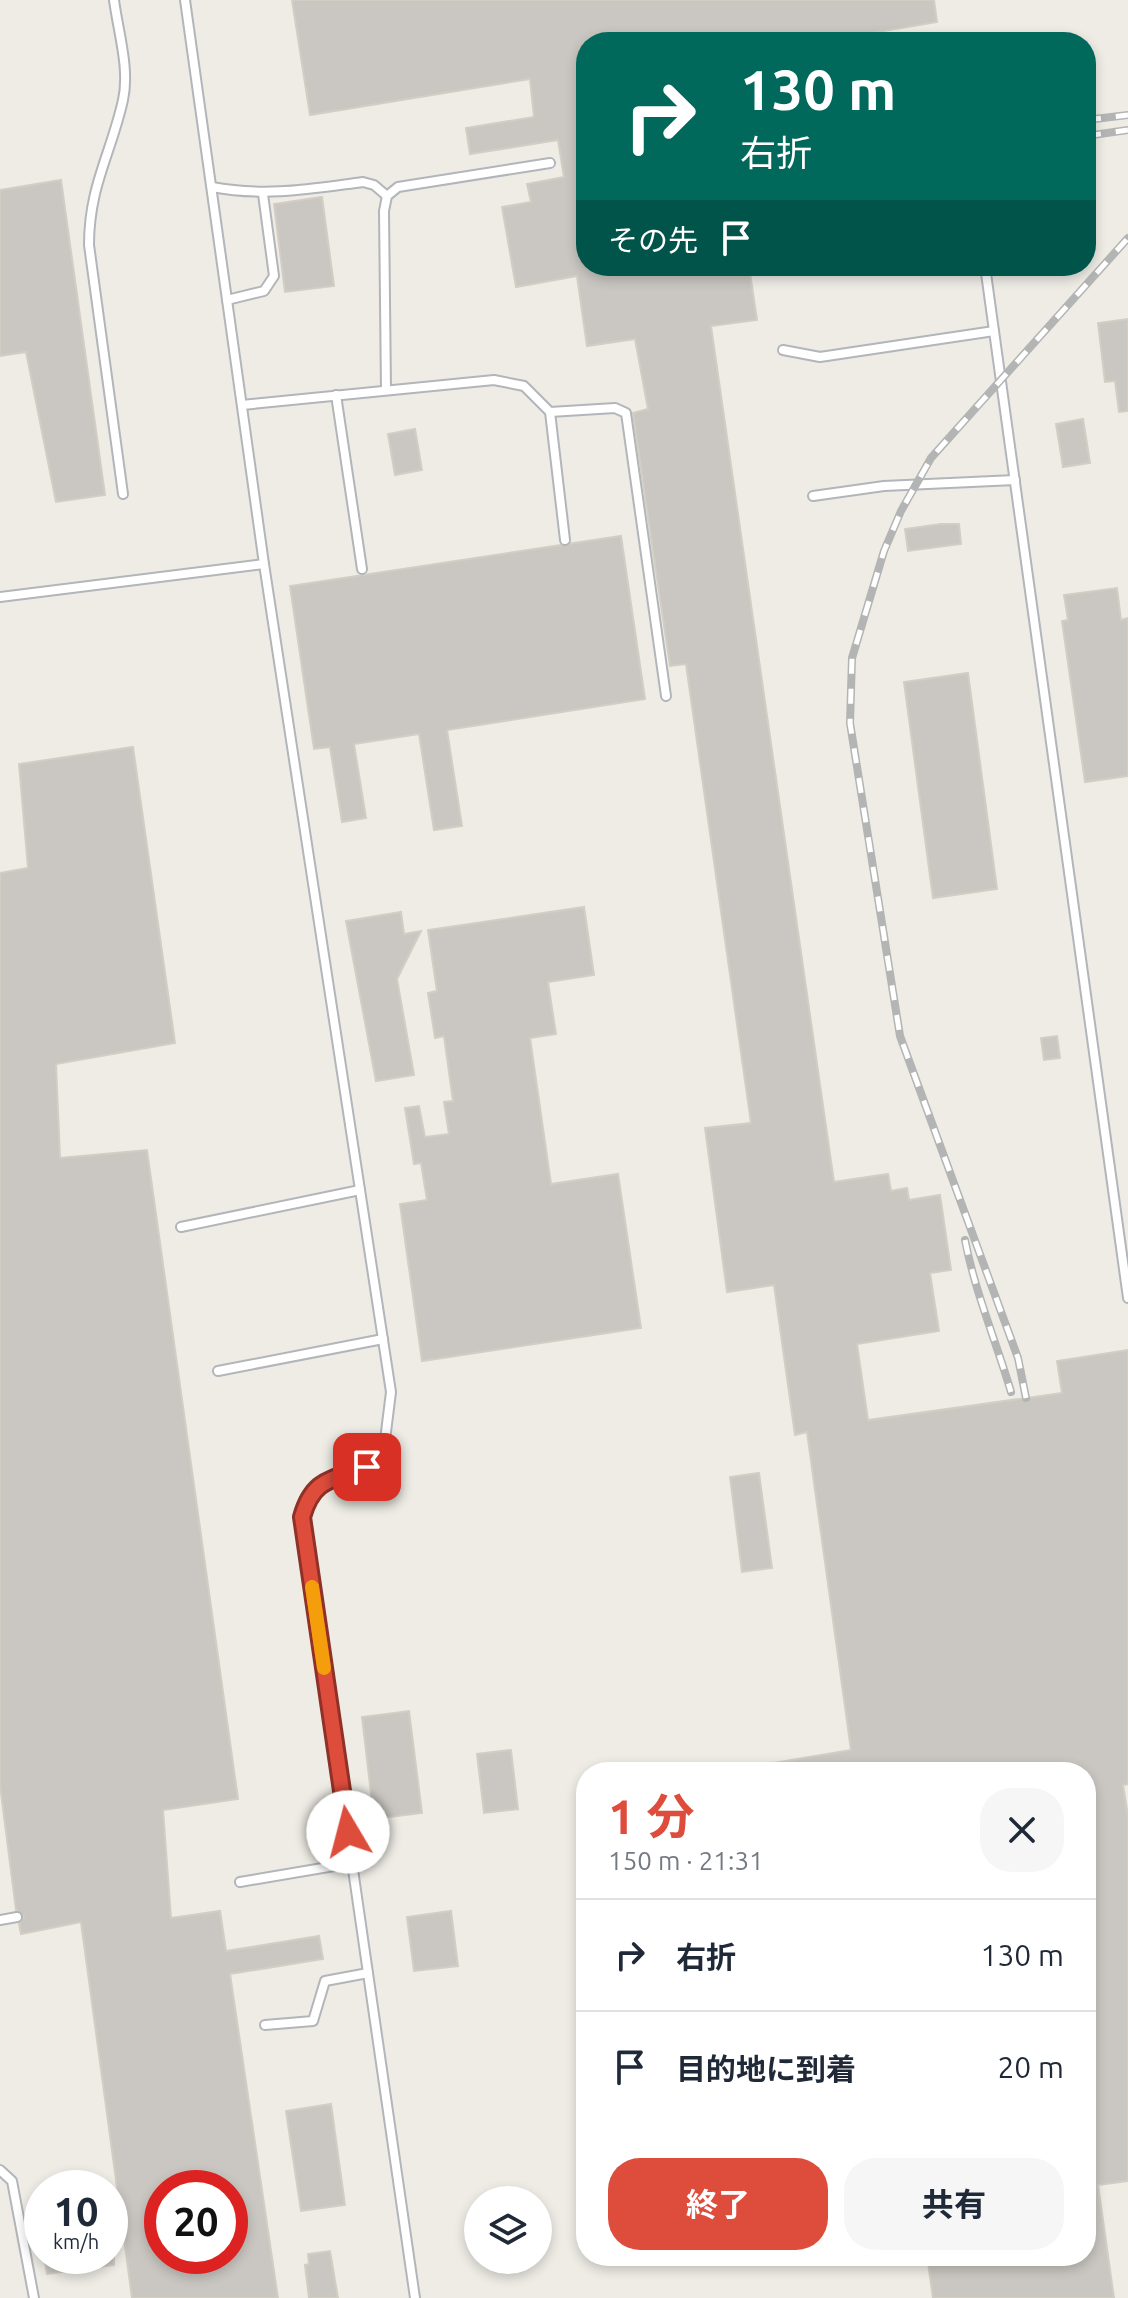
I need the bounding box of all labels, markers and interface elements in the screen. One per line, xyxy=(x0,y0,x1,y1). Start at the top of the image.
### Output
text: 130 m xyxy=(740,58,896,121)
icon: right xyxy=(608,64,712,168)
text: 右折 xyxy=(740,132,812,173)
icon: arrive xyxy=(714,216,758,260)
text: その先 xyxy=(608,223,698,257)
pin xyxy=(333,1433,401,1501)
icon: arrive xyxy=(345,1445,389,1489)
button: close xyxy=(980,1788,1064,1872)
text: 1 分 xyxy=(608,1789,694,1843)
position arrow xyxy=(306,1790,390,1874)
text: 150 m · 21:31 xyxy=(608,1846,764,1875)
icon: right xyxy=(608,1933,652,1977)
text: 130 m xyxy=(980,1938,1064,1972)
text: 右折 xyxy=(676,1940,736,1974)
icon: arrive xyxy=(608,2045,652,2089)
text: 20 m xyxy=(997,2050,1064,2084)
text: 目的地に到着 xyxy=(676,2052,856,2086)
button: 終了 xyxy=(608,2158,828,2250)
button: 共有 xyxy=(844,2158,1064,2250)
speed limit sign: 20 xyxy=(144,2170,248,2274)
map controls xyxy=(464,2186,552,2274)
button: layers xyxy=(464,2186,552,2274)
text: 10 xyxy=(53,2189,99,2234)
text: km/h xyxy=(53,2230,99,2253)

